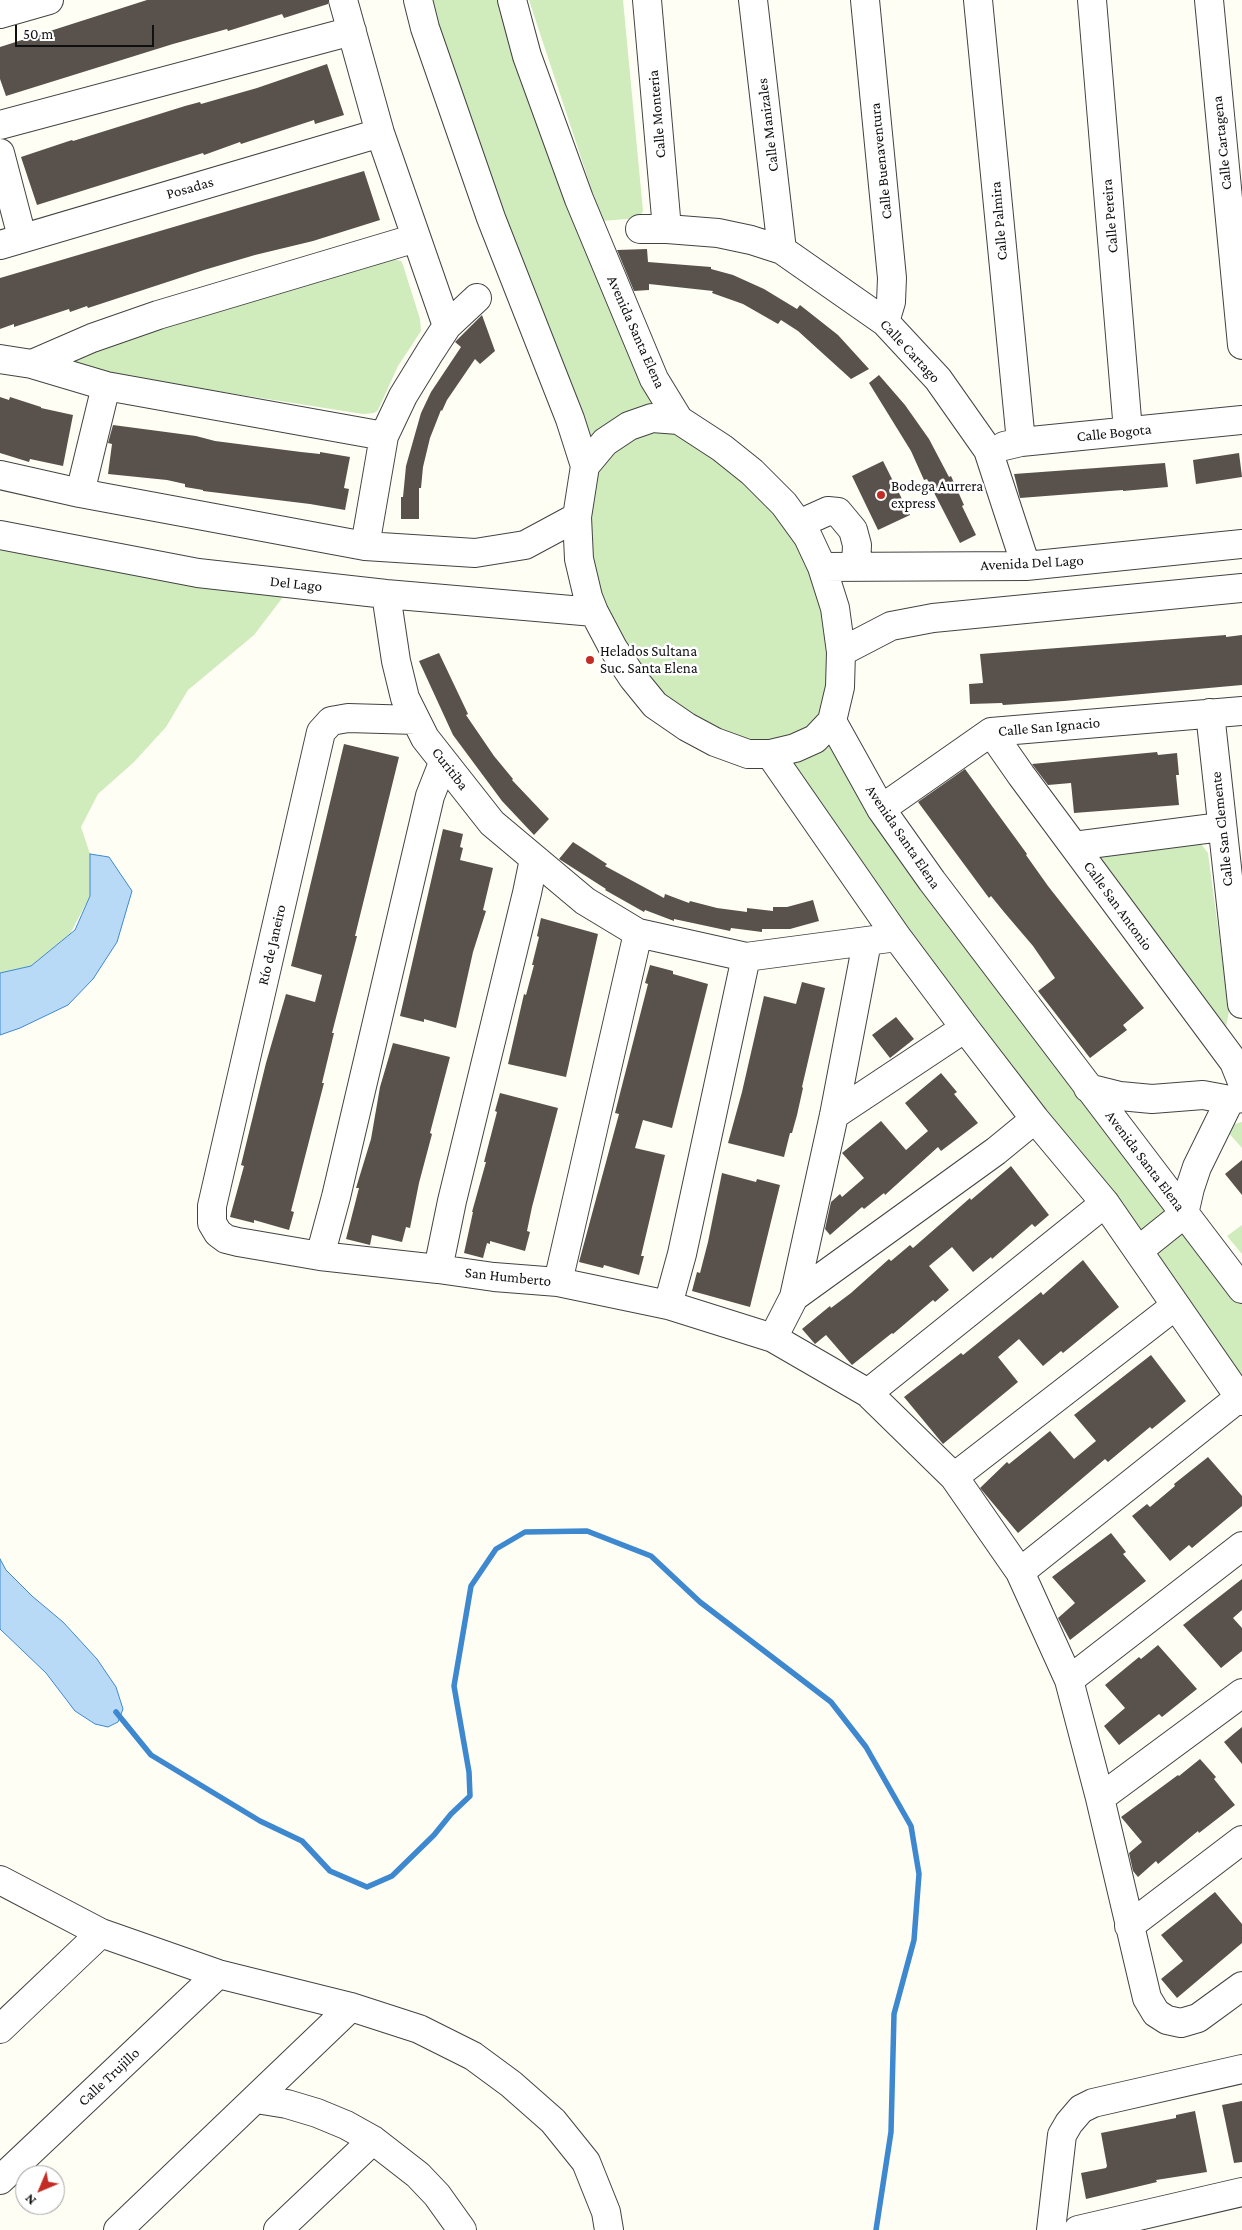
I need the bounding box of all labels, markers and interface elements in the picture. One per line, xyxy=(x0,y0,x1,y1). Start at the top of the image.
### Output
scale bar xyxy=(18,15,156,47)
text: 50 m xyxy=(23,26,53,42)
street label: Calle Monteria xyxy=(644,69,670,159)
street label: Calle Manizales xyxy=(753,77,783,173)
street label: Calle Cartagena xyxy=(1208,95,1236,191)
street label: Calle Buenaventura xyxy=(866,102,896,220)
street label: Posadas xyxy=(164,173,216,203)
street label: Calle Pereira xyxy=(1098,178,1122,254)
street label: Calle Palmira xyxy=(987,181,1011,261)
street label: Avenida Santa Elena xyxy=(603,273,669,391)
street label: Calle Cartago xyxy=(876,315,944,387)
street label: Calle Bogota xyxy=(1076,420,1152,446)
place label: Bodega Aurrera express xyxy=(891,477,983,512)
marker: Bodega Aurrera express xyxy=(875,489,887,501)
street label: Avenida Del Lago xyxy=(980,551,1084,575)
street label: Del Lago xyxy=(269,572,323,596)
place label: Helados Sultana Suc. Santa Elena xyxy=(600,642,698,677)
marker: Helados Sultana Suc. Santa Elena xyxy=(584,654,596,666)
street label: Calle San Ignacio xyxy=(997,714,1101,740)
street label: Curitiba xyxy=(428,744,472,794)
street label: Calle San Clemente xyxy=(1207,771,1237,887)
street label: Avenida Santa Elena xyxy=(862,782,944,892)
street label: Calle San Antonio xyxy=(1080,858,1156,954)
street label: Río de Janeiro xyxy=(254,903,290,987)
street label: Avenida Santa Elena xyxy=(1101,1107,1189,1215)
street label: San Humberto xyxy=(464,1264,552,1290)
street label: Calle Trujillo xyxy=(75,2044,143,2110)
north arrow xyxy=(15,2165,65,2215)
text: N xyxy=(21,2191,39,2209)

